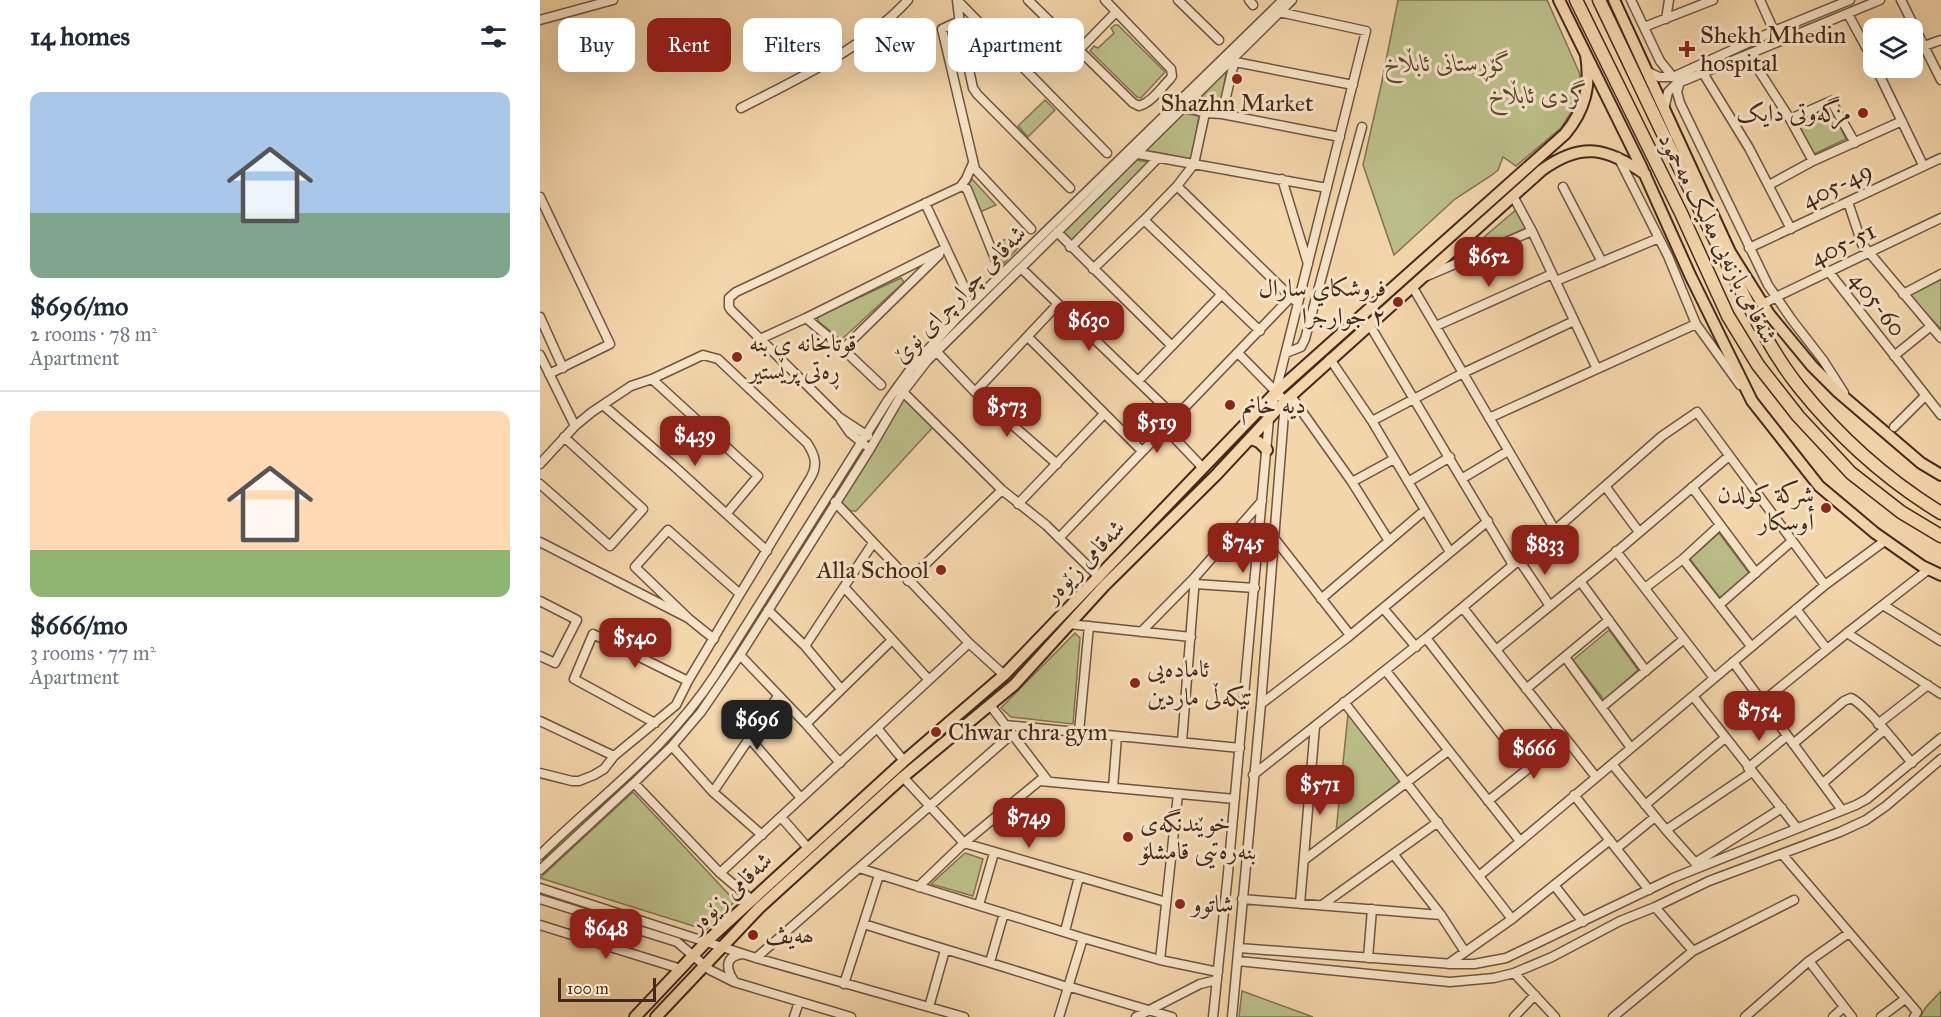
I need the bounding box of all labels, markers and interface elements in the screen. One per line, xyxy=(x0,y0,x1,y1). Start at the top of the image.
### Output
chip: Buy xyxy=(558,18,635,72)
chip: Rent xyxy=(647,18,731,72)
chip: Filters xyxy=(743,18,842,72)
chip: New xyxy=(854,18,936,72)
chip: Apartment xyxy=(948,18,1084,72)
map controls xyxy=(1863,18,1923,78)
button: layers xyxy=(1863,18,1923,78)
text: 14 homes xyxy=(30,20,130,52)
icon: filters xyxy=(477,20,510,53)
place label: Shekh Mhedin hospital xyxy=(1700,20,1846,78)
marker: Shekh Mhedin hospital xyxy=(1678,40,1696,58)
park label: گۆڕستانی ئابڵاخ xyxy=(1384,48,1512,84)
marker: Shazhn Market xyxy=(1230,72,1244,86)
park label: گردی ئابڵاخ xyxy=(1488,79,1590,116)
place label: Shazhn Market xyxy=(1161,88,1314,118)
place label: مزگەوتی دایک xyxy=(1736,96,1851,130)
marker: مزگەوتی دایک xyxy=(1856,106,1870,120)
street label: شەقامی بازنەیی مەلیک مەحمود xyxy=(1652,127,1784,349)
icon: home xyxy=(216,131,324,239)
street label: 405-49 xyxy=(1797,155,1877,215)
street label: 405-51 xyxy=(1805,215,1881,273)
street label: شەقامی چوارچرای نوێ xyxy=(885,219,1033,370)
pin: $652 xyxy=(1453,237,1525,288)
text: $652 xyxy=(1468,244,1510,268)
street label: 405-60 xyxy=(1843,265,1913,343)
place label: فروشكاي سارال ٢ جوارجرا xyxy=(1258,273,1386,331)
text: $696/mo xyxy=(30,290,128,322)
marker: فروشكاي سارال ٢ جوارجرا xyxy=(1391,295,1405,309)
pin: $630 xyxy=(1053,301,1125,352)
text: $630 xyxy=(1068,308,1110,332)
text: 2 rooms · 78 m² xyxy=(30,322,157,346)
place label: قوتابخانە ی بنە ڕەتی پرێستیر xyxy=(746,328,857,390)
text: Apartment xyxy=(30,346,119,370)
marker: قوتابخانە ی بنە ڕەتی پرێستیر xyxy=(730,350,744,364)
pin: $573 xyxy=(971,387,1043,438)
place label: دیە خانم xyxy=(1242,390,1306,426)
text: $573 xyxy=(987,394,1027,418)
marker: دیە خانم xyxy=(1223,398,1237,412)
pin: $519 xyxy=(1121,403,1193,454)
text: $519 xyxy=(1137,410,1177,434)
pin: $439 xyxy=(659,416,731,467)
text: $439 xyxy=(674,423,716,447)
icon: home xyxy=(216,450,324,558)
place label: شرکة کولدن أوسکار xyxy=(1717,479,1814,537)
marker: شرکة کولدن أوسکار xyxy=(1819,501,1833,515)
street label: شەقامی زێوەر xyxy=(1035,513,1131,611)
pin: $745 xyxy=(1207,523,1279,574)
pin: $833 xyxy=(1509,525,1581,576)
text: $745 xyxy=(1222,530,1264,554)
text: $833 xyxy=(1526,532,1564,556)
place label: Alla School xyxy=(815,555,930,585)
marker: Alla School xyxy=(934,563,948,577)
text: $666/mo xyxy=(30,609,128,641)
pin: $540 xyxy=(599,618,671,669)
text: $540 xyxy=(613,625,657,649)
text: 3 rooms · 77 m² xyxy=(30,641,155,665)
place label: ئامادەیی تێکەڵی ماردین xyxy=(1147,654,1252,712)
text: Apartment xyxy=(30,665,119,689)
marker: ئامادەیی تێکەڵی ماردین xyxy=(1128,676,1142,690)
pin: $754 xyxy=(1723,691,1795,742)
text: $754 xyxy=(1738,698,1780,722)
pin: $696 xyxy=(721,700,793,751)
text: $696 xyxy=(735,707,779,731)
place label: Chwar chra gym xyxy=(948,717,1108,747)
marker: Chwar chra gym xyxy=(929,725,943,739)
pin: $666 xyxy=(1498,729,1570,780)
text: $666 xyxy=(1513,736,1555,760)
pin: $571 xyxy=(1284,765,1356,816)
text: $571 xyxy=(1300,772,1340,796)
pin: $749 xyxy=(993,798,1065,849)
text: $749 xyxy=(1007,805,1051,829)
place label: خوێندنگەی بنەرەتیی قامشلۆ xyxy=(1137,808,1256,869)
marker: خوێندنگەی بنەرەتیی قامشلۆ xyxy=(1121,830,1135,844)
street label: شەقامی زێوەر xyxy=(680,845,779,940)
place label: شاتوو xyxy=(1189,889,1234,919)
marker: شاتوو xyxy=(1173,897,1187,911)
pin: $648 xyxy=(570,909,642,960)
text: $648 xyxy=(584,916,628,940)
place label: ھەیڤ xyxy=(765,920,814,950)
marker: ھەیڤ xyxy=(746,928,760,942)
scale bar xyxy=(558,975,656,1002)
text: 100 m xyxy=(567,979,609,998)

